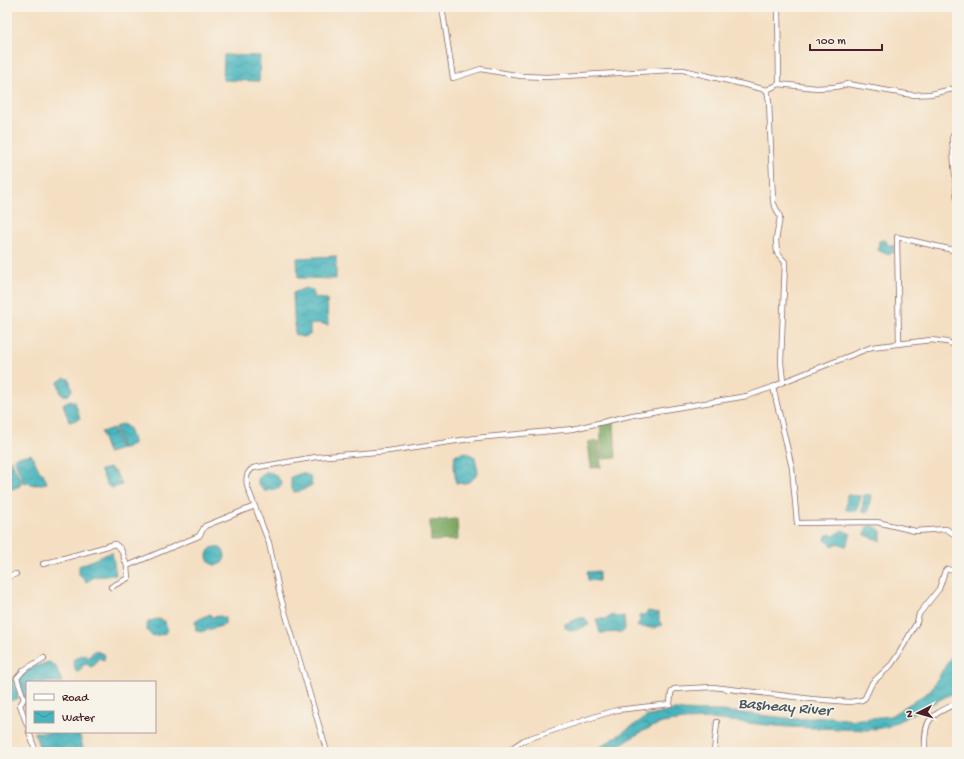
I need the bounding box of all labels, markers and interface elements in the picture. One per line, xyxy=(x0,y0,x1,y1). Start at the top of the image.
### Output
scale bar xyxy=(810,26,882,52)
text: 100 m xyxy=(815,35,846,49)
legend xyxy=(26,681,156,733)
text: Road xyxy=(62,692,89,706)
north arrow xyxy=(898,693,938,733)
water label: Basheay River xyxy=(737,695,835,722)
text: N xyxy=(904,710,916,718)
text: Water xyxy=(62,712,96,726)

